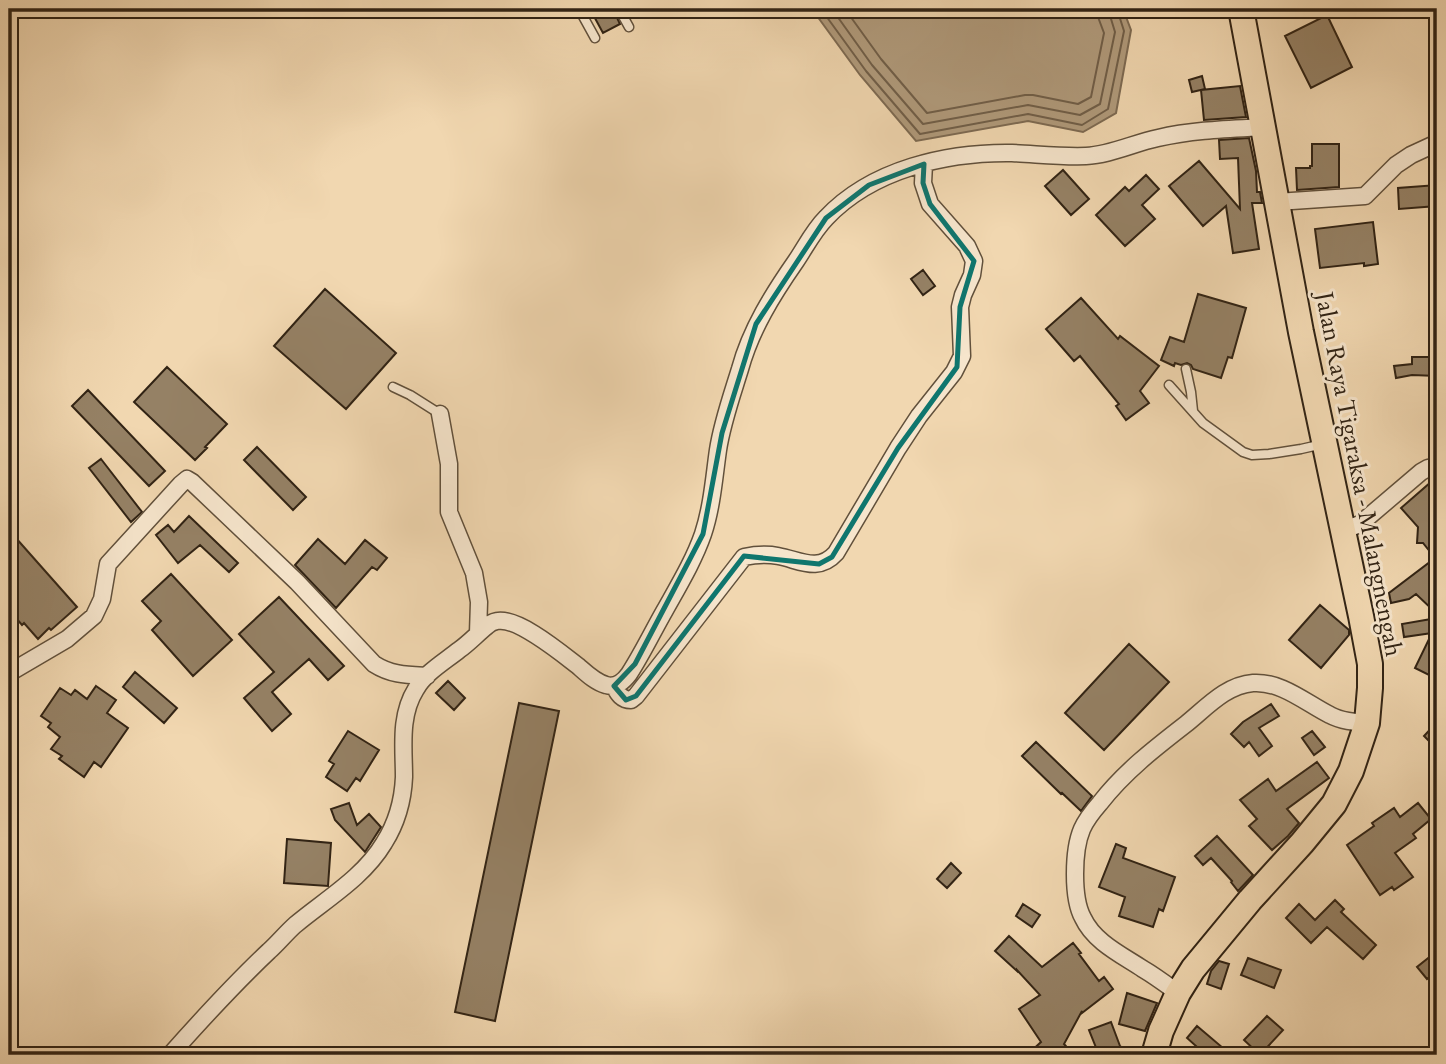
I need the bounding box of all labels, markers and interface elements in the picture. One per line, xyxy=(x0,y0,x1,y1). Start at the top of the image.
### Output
street label: Jalan Raya Tigaraksa - Malangnengah xyxy=(1308,287,1412,659)

